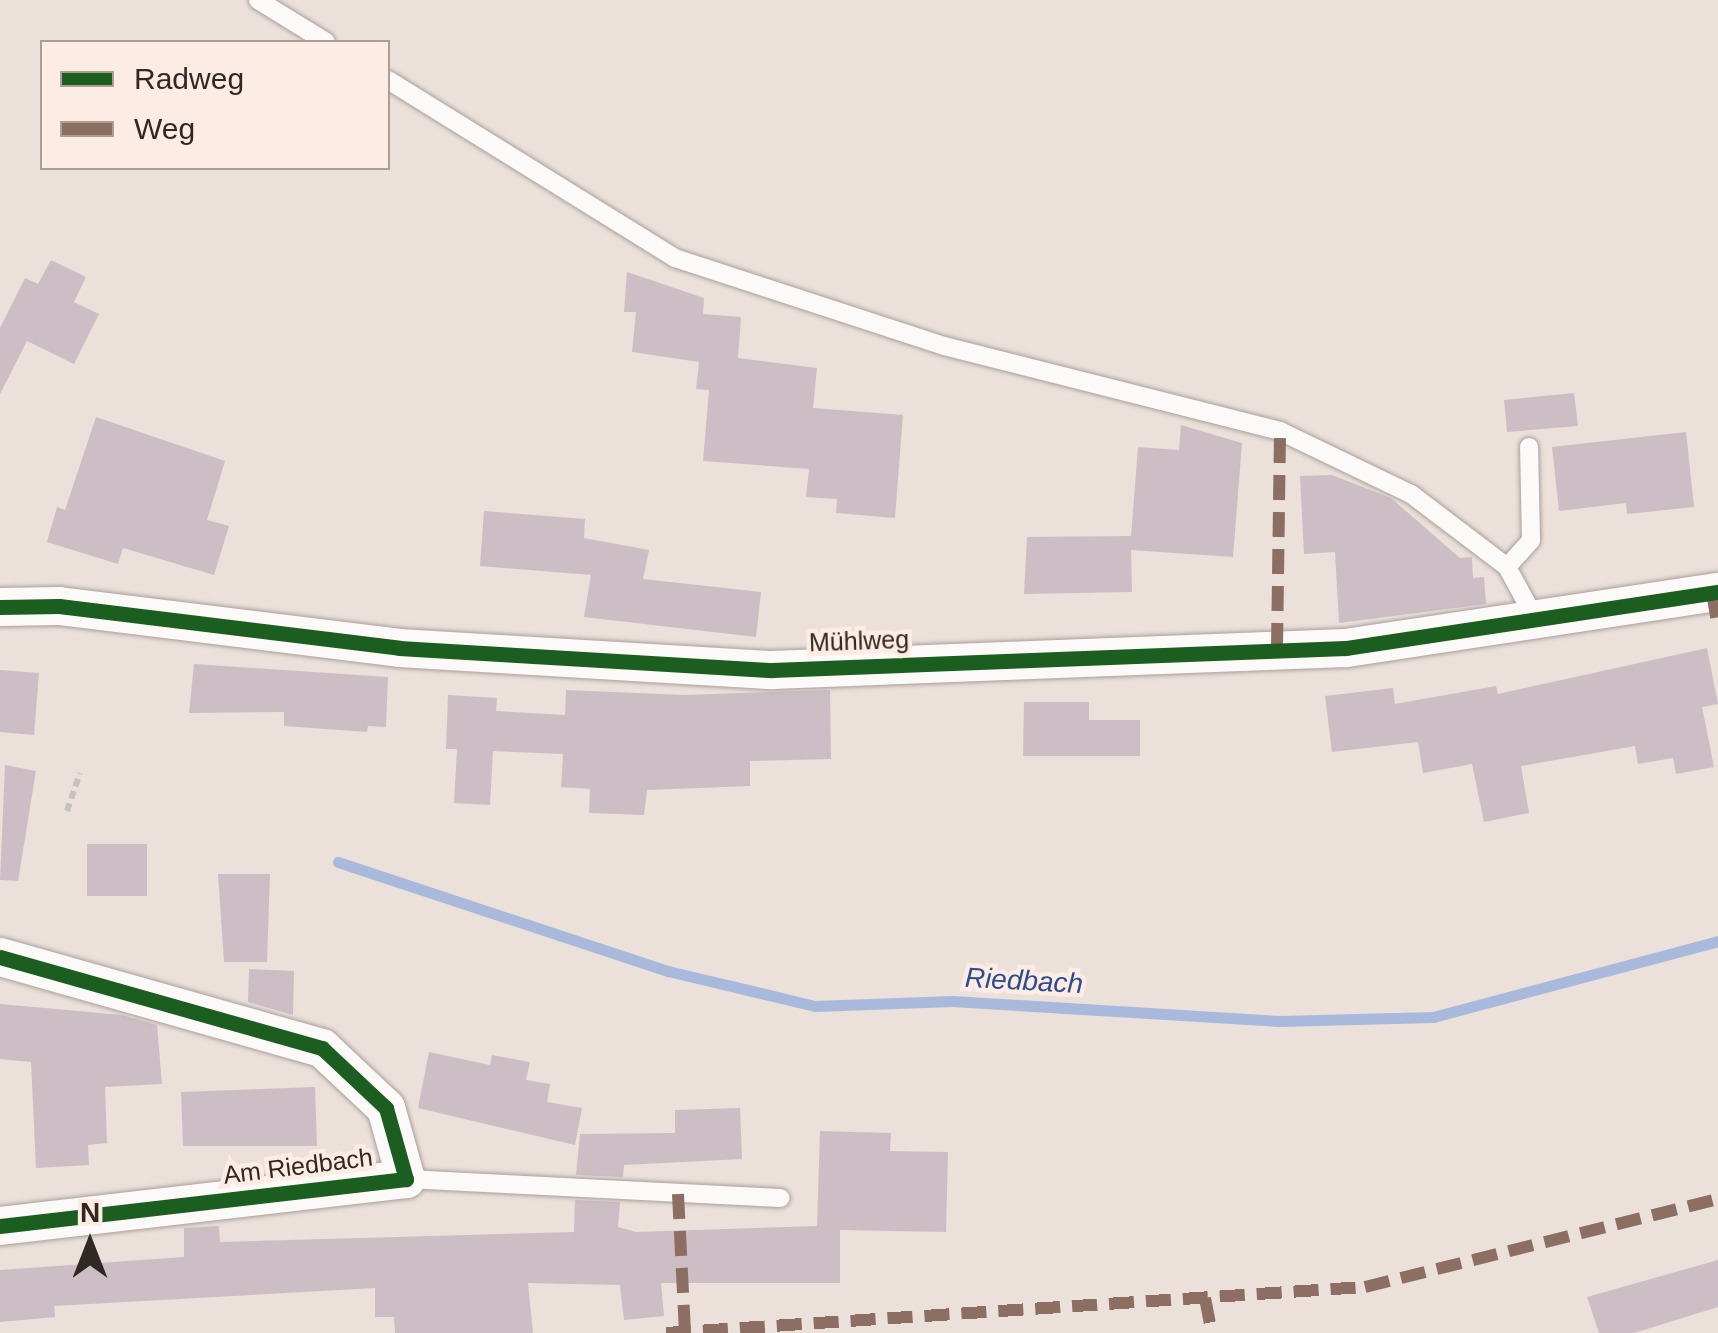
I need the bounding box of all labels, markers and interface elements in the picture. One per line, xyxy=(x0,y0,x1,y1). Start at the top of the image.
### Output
legend xyxy=(40,40,390,170)
text: Radweg xyxy=(134,62,244,95)
text: Weg xyxy=(134,112,195,145)
street label: Mühlweg xyxy=(808,624,910,658)
water label: Riedbach xyxy=(964,961,1084,1001)
street label: Am Riedbach xyxy=(222,1142,374,1190)
north arrow xyxy=(40,1193,140,1293)
text: N xyxy=(80,1197,100,1228)

